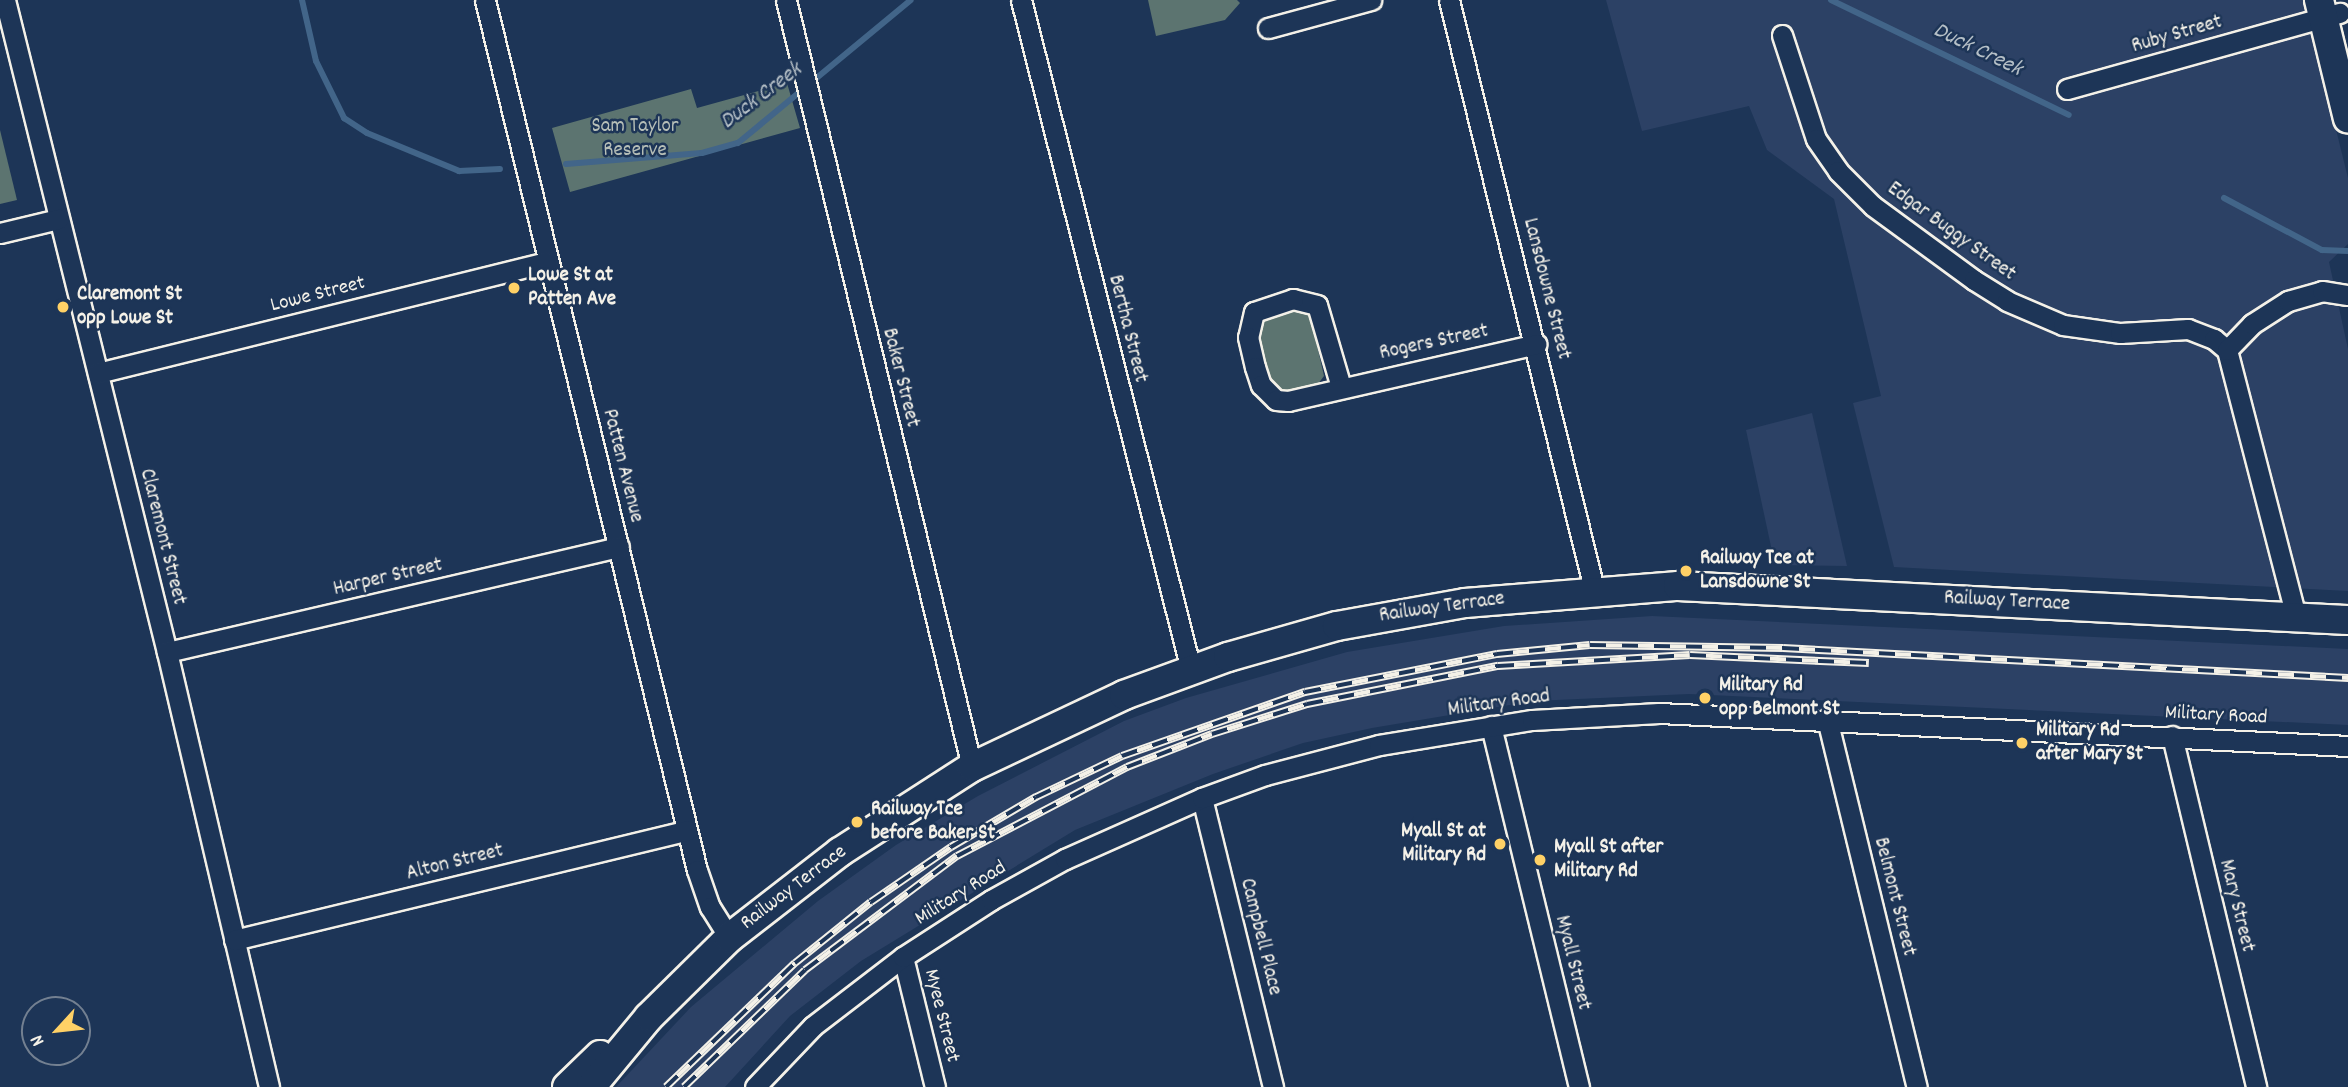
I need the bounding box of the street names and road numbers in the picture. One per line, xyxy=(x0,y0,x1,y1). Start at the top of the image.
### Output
street label: Ruby Street xyxy=(2129,10,2225,60)
street label: Edgar Buggy Street xyxy=(1882,177,2020,287)
street label: Lansdowne Street xyxy=(1516,216,1576,362)
street label: Lowe Street xyxy=(268,271,368,319)
street label: Bertha Street xyxy=(1101,273,1153,385)
street label: Rogers Street xyxy=(1377,319,1491,367)
street label: Baker Street xyxy=(876,326,924,430)
street label: Patten Avenue xyxy=(596,407,648,525)
street label: Claremont Street xyxy=(133,466,191,608)
street label: Harper Street xyxy=(331,553,445,603)
street label: Railway Terrace xyxy=(1943,586,2071,618)
street label: Railway Terrace xyxy=(1378,587,1506,629)
street label: Military Road xyxy=(1446,684,1552,724)
street label: Military Road xyxy=(2164,701,2268,731)
street label: Belmont Street xyxy=(1867,835,1921,959)
street label: Alton Street xyxy=(404,839,506,887)
street label: Railway Terrace xyxy=(736,840,852,936)
street label: Military Road xyxy=(911,856,1011,932)
street label: Mary Street xyxy=(2212,857,2260,955)
street label: Campbell Place xyxy=(1233,876,1287,998)
street label: Myall Street xyxy=(1548,913,1596,1013)
street label: Myee Street xyxy=(917,967,965,1065)

